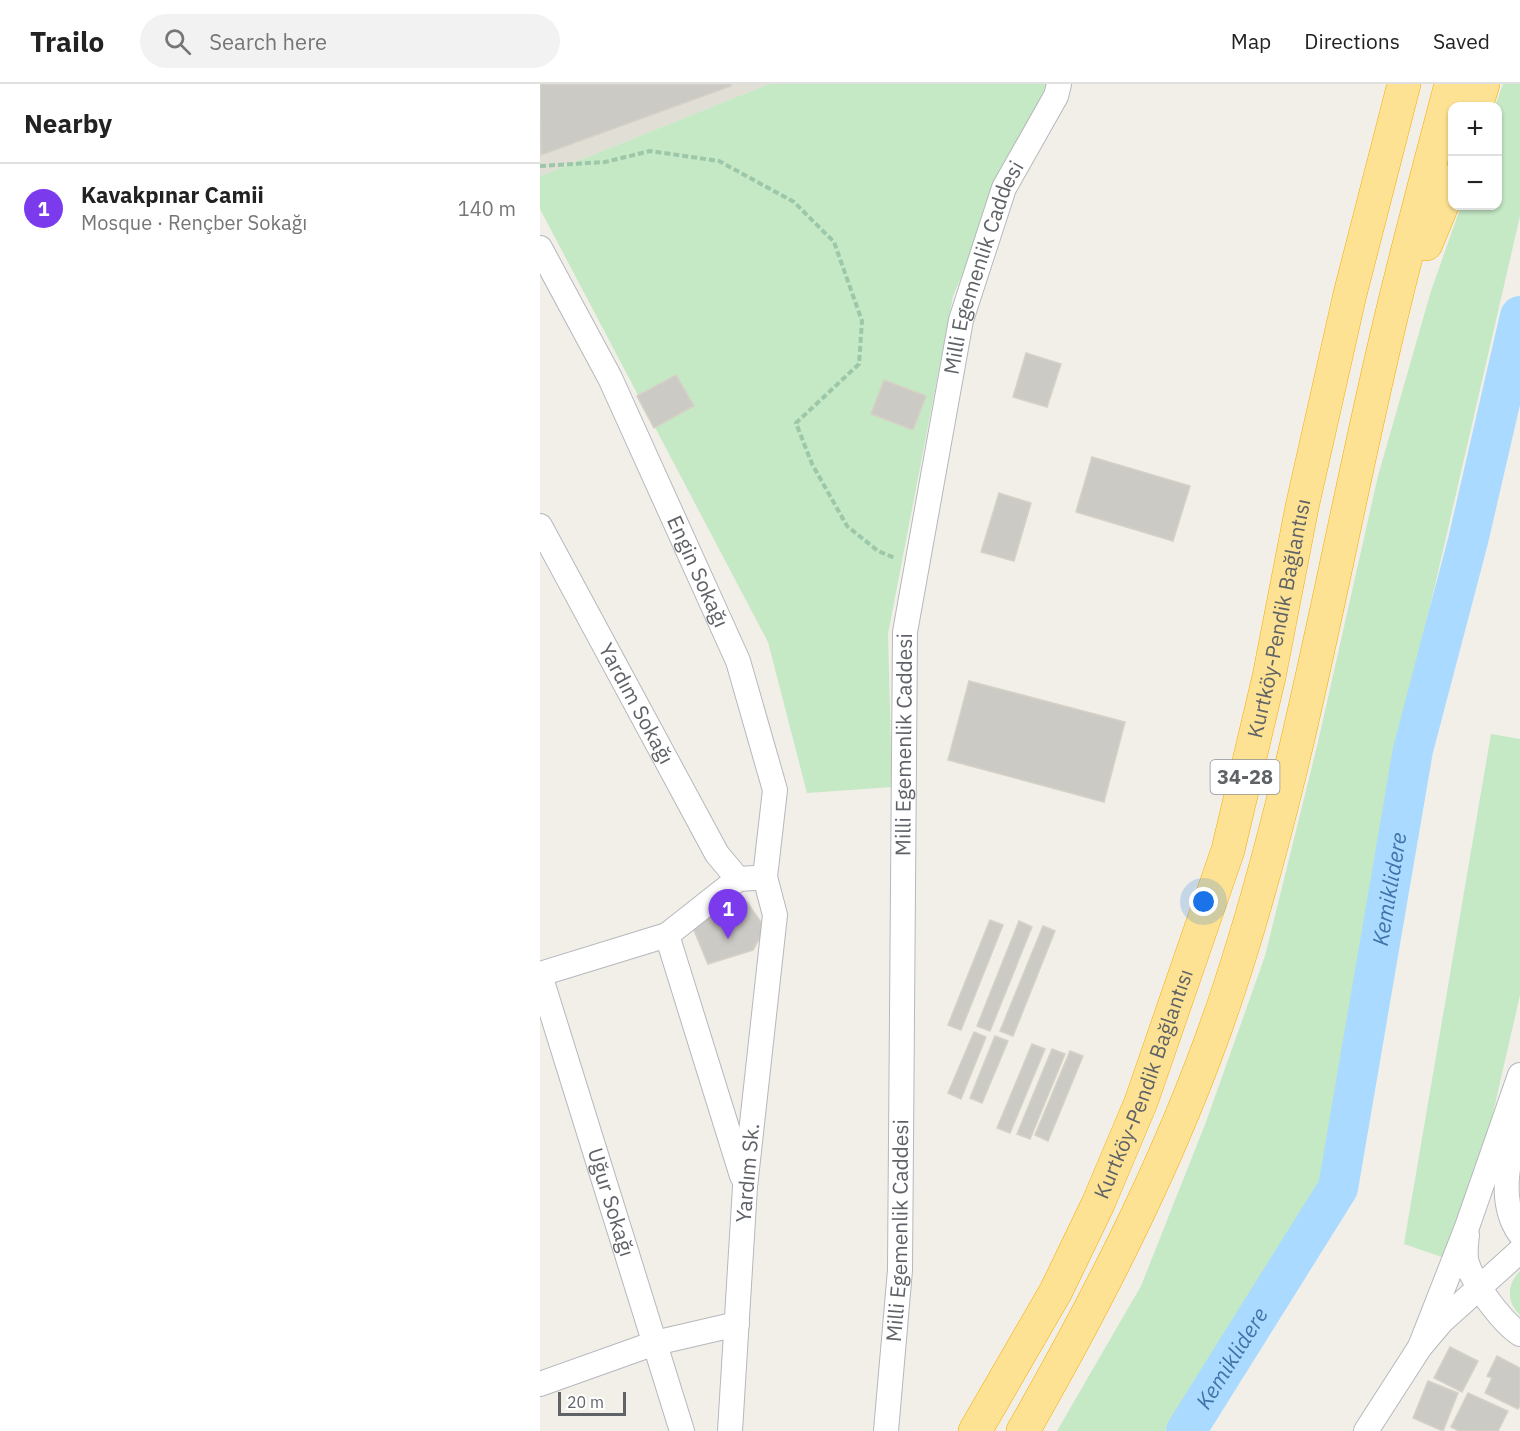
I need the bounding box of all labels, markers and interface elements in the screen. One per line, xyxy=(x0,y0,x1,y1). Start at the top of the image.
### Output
search box xyxy=(140,14,560,68)
text: Trailo xyxy=(30,23,104,60)
icon: search xyxy=(161,25,194,58)
text: Search here xyxy=(209,27,327,56)
text: Map xyxy=(1231,27,1271,55)
text: Directions xyxy=(1304,27,1400,55)
text: Saved xyxy=(1433,27,1490,55)
map controls xyxy=(1448,102,1502,210)
button: + xyxy=(1448,102,1502,156)
text: Nearby xyxy=(24,106,112,140)
street label: Milli Egemenlik Caddesi xyxy=(937,155,1030,377)
button: − xyxy=(1448,156,1502,210)
text: Kavakpınar Camii xyxy=(81,180,264,209)
text: 1 xyxy=(38,195,50,222)
text: 140 m xyxy=(458,195,516,222)
text: Mosque · Rençber Sokağı xyxy=(81,209,307,236)
street label: Kurtköy-Pendik Bağlantısı xyxy=(1240,496,1316,741)
street label: Engin Sokağı xyxy=(661,511,736,632)
street label: Milli Egemenlik Caddesi xyxy=(888,633,918,856)
street label: Yardım Sokağı xyxy=(593,638,681,769)
road number: 34-28 xyxy=(1210,760,1280,794)
water label: Kemiklidere xyxy=(1365,830,1413,948)
your location xyxy=(1189,887,1218,916)
pin: 1 xyxy=(708,890,747,939)
street label: Kurtköy-Pendik Bağlantısı xyxy=(1087,965,1199,1203)
street label: Milli Egemenlik Caddesi xyxy=(879,1119,914,1343)
street label: Yardım Sk. xyxy=(729,1122,765,1224)
street label: Uğur Sokağı xyxy=(582,1144,642,1260)
water label: Kemiklidere xyxy=(1188,1302,1274,1414)
scale bar xyxy=(558,1389,626,1416)
text: 20 m xyxy=(567,1392,604,1412)

